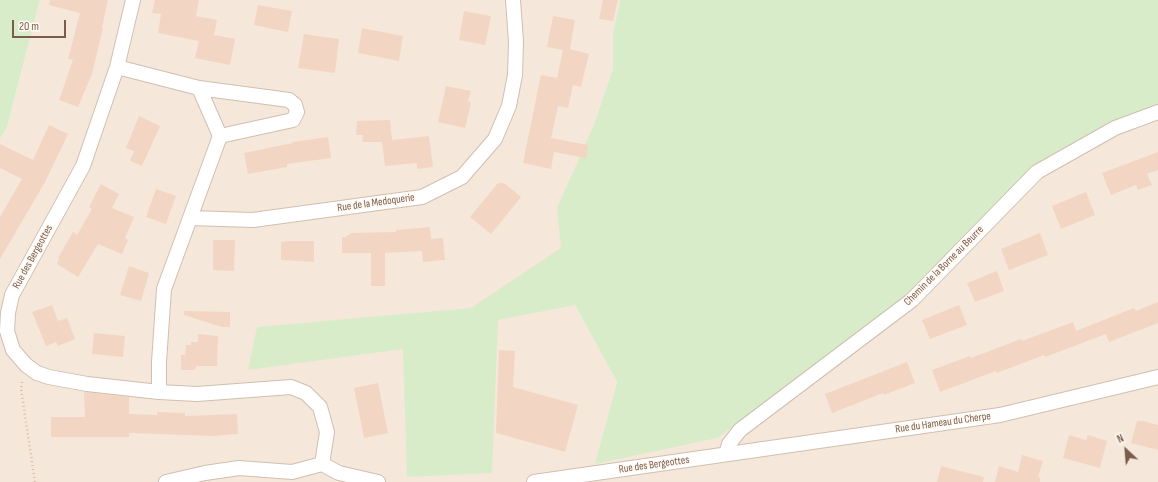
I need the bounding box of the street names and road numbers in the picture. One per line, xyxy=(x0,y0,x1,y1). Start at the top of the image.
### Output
street label: Rue de la Medoquerie xyxy=(336,191,416,215)
street label: Rue des Bergeottes xyxy=(10,223,56,291)
street label: Chemin de la Borne au Beurre xyxy=(901,223,987,309)
street label: Rue du Hameau du Cherpe xyxy=(894,410,992,436)
street label: Rue des Bergeottes xyxy=(618,454,690,476)

